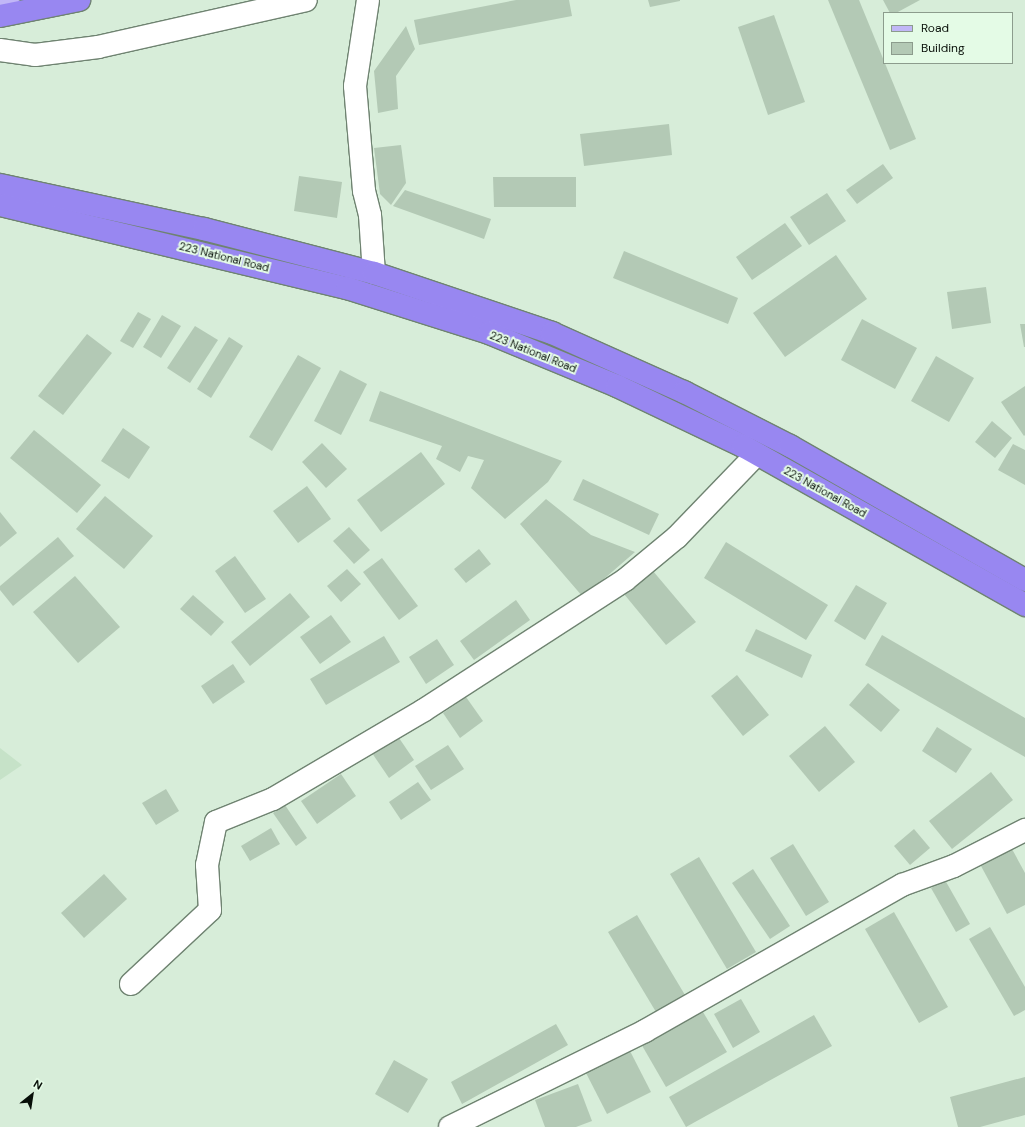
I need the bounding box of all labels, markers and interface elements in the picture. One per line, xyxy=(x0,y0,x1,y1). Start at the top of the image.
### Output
legend xyxy=(883,12,1013,64)
text: Road xyxy=(921,20,949,36)
text: Building xyxy=(921,40,965,56)
street label: 223 National Road xyxy=(178,239,270,275)
street label: 223 National Road xyxy=(488,329,578,375)
street label: 223 National Road xyxy=(781,464,869,520)
north arrow xyxy=(12,1075,52,1115)
text: N xyxy=(31,1077,45,1093)

